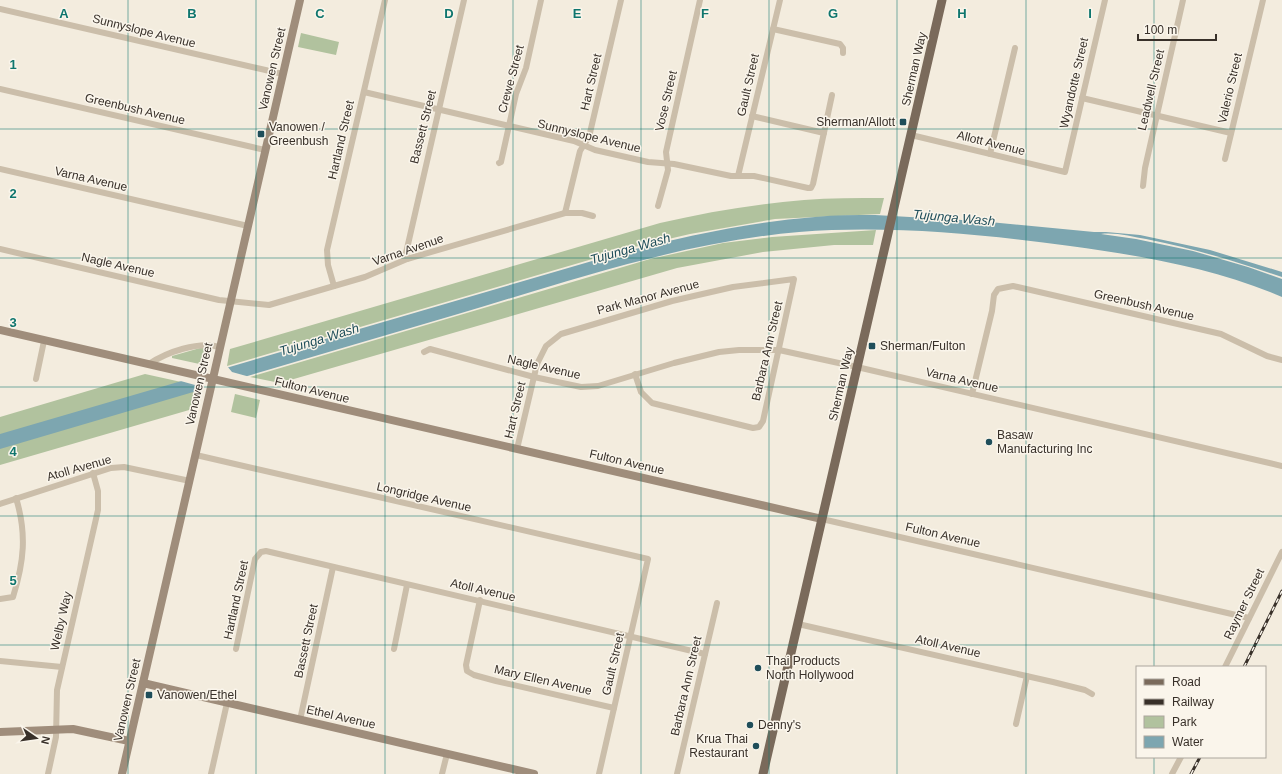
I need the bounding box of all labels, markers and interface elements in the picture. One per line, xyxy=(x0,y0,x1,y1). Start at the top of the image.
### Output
text: A xyxy=(59,6,69,21)
text: B xyxy=(187,6,197,21)
text: C xyxy=(315,6,325,21)
text: D xyxy=(444,6,454,21)
text: E xyxy=(573,6,582,21)
text: F xyxy=(701,6,709,21)
text: G xyxy=(828,6,838,21)
text: H xyxy=(957,6,967,21)
text: I xyxy=(1088,6,1092,21)
street label: Sunnyslope Avenue xyxy=(91,11,197,51)
scale bar xyxy=(1138,16,1216,42)
text: 100 m xyxy=(1144,23,1177,37)
street label: Vanowen Street xyxy=(256,26,288,112)
street label: Sherman Way xyxy=(899,31,929,107)
street label: Wyandotte Street xyxy=(1057,36,1091,130)
street label: Crewe Street xyxy=(495,43,527,115)
street label: Leadwell Street xyxy=(1135,47,1167,132)
street label: Valerio Street xyxy=(1215,51,1245,125)
street label: Hart Street xyxy=(578,52,604,112)
street label: Gault Street xyxy=(734,52,762,118)
text: 1 xyxy=(9,57,17,72)
street label: Vose Street xyxy=(652,69,680,133)
street label: Bassett Street xyxy=(407,88,439,165)
street label: Greenbush Avenue xyxy=(83,91,187,127)
street label: Hartland Street xyxy=(325,98,357,181)
place label: Sherman/Allott xyxy=(816,115,896,129)
street label: Sunnyslope Avenue xyxy=(536,116,642,156)
marker: Sherman/Allott xyxy=(898,117,908,127)
place label: Vanowen / Greenbush xyxy=(269,120,328,148)
street label: Allott Avenue xyxy=(955,128,1027,158)
marker: Vanowen / Greenbush xyxy=(256,129,266,139)
street label: Varna Avenue xyxy=(53,164,129,194)
text: 2 xyxy=(9,186,17,201)
water label: Tujunga Wash xyxy=(912,206,996,229)
water label: Tujunga Wash xyxy=(588,230,672,267)
street label: Varna Avenue xyxy=(371,231,446,269)
street label: Nagle Avenue xyxy=(80,250,156,280)
street label: Park Manor Avenue xyxy=(595,277,701,317)
street label: Greenbush Avenue xyxy=(1092,287,1196,323)
street label: Barbara Ann Street xyxy=(749,299,785,402)
text: 3 xyxy=(9,315,17,330)
water label: Tujunga Wash xyxy=(277,320,361,359)
place label: Sherman/Fulton xyxy=(880,339,965,353)
street label: Vanowen Street xyxy=(183,341,215,427)
marker: Sherman/Fulton xyxy=(867,341,877,351)
street label: Sherman Way xyxy=(826,346,856,422)
street label: Nagle Avenue xyxy=(506,352,582,382)
street label: Varna Avenue xyxy=(924,365,1000,395)
street label: Fulton Avenue xyxy=(273,374,351,406)
street label: Hart Street xyxy=(502,380,528,440)
place label: Basaw Manufacturing Inc xyxy=(997,428,1092,456)
marker: Basaw Manufacturing Inc xyxy=(984,437,994,447)
text: 4 xyxy=(9,444,17,459)
street label: Fulton Avenue xyxy=(588,447,666,477)
street label: Atoll Avenue xyxy=(45,452,113,484)
street label: Longridge Avenue xyxy=(375,479,473,515)
street label: Fulton Avenue xyxy=(904,520,982,550)
street label: Hartland Street xyxy=(221,558,251,641)
street label: Raymer Street xyxy=(1221,566,1268,642)
text: 5 xyxy=(9,573,17,588)
street label: Atoll Avenue xyxy=(449,576,517,604)
street label: Welby Way xyxy=(47,590,75,652)
street label: Bassett Street xyxy=(291,602,321,679)
street label: Gault Street xyxy=(599,631,627,697)
street label: Atoll Avenue xyxy=(914,632,982,660)
street label: Barbara Ann Street xyxy=(668,634,704,737)
place label: Thai Products North Hollywood xyxy=(766,654,854,682)
street label: Vanowen Street xyxy=(111,657,143,743)
street label: Mary Ellen Avenue xyxy=(493,662,594,698)
marker: Thai Products North Hollywood xyxy=(753,663,763,673)
legend xyxy=(1136,666,1266,758)
text: Road xyxy=(1172,675,1201,689)
place label: Vanowen/Ethel xyxy=(157,688,237,702)
marker: Vanowen/Ethel xyxy=(144,690,154,700)
text: Railway xyxy=(1172,695,1214,709)
street label: Ethel Avenue xyxy=(305,702,377,732)
text: Park xyxy=(1172,715,1198,729)
north arrow xyxy=(16,718,56,758)
place label: Denny's xyxy=(758,718,801,732)
marker: Denny's xyxy=(745,720,755,730)
place label: Krua Thai Restaurant xyxy=(689,732,749,760)
text: N xyxy=(39,735,52,746)
text: Water xyxy=(1172,735,1204,749)
marker: Krua Thai Restaurant xyxy=(751,741,761,751)

